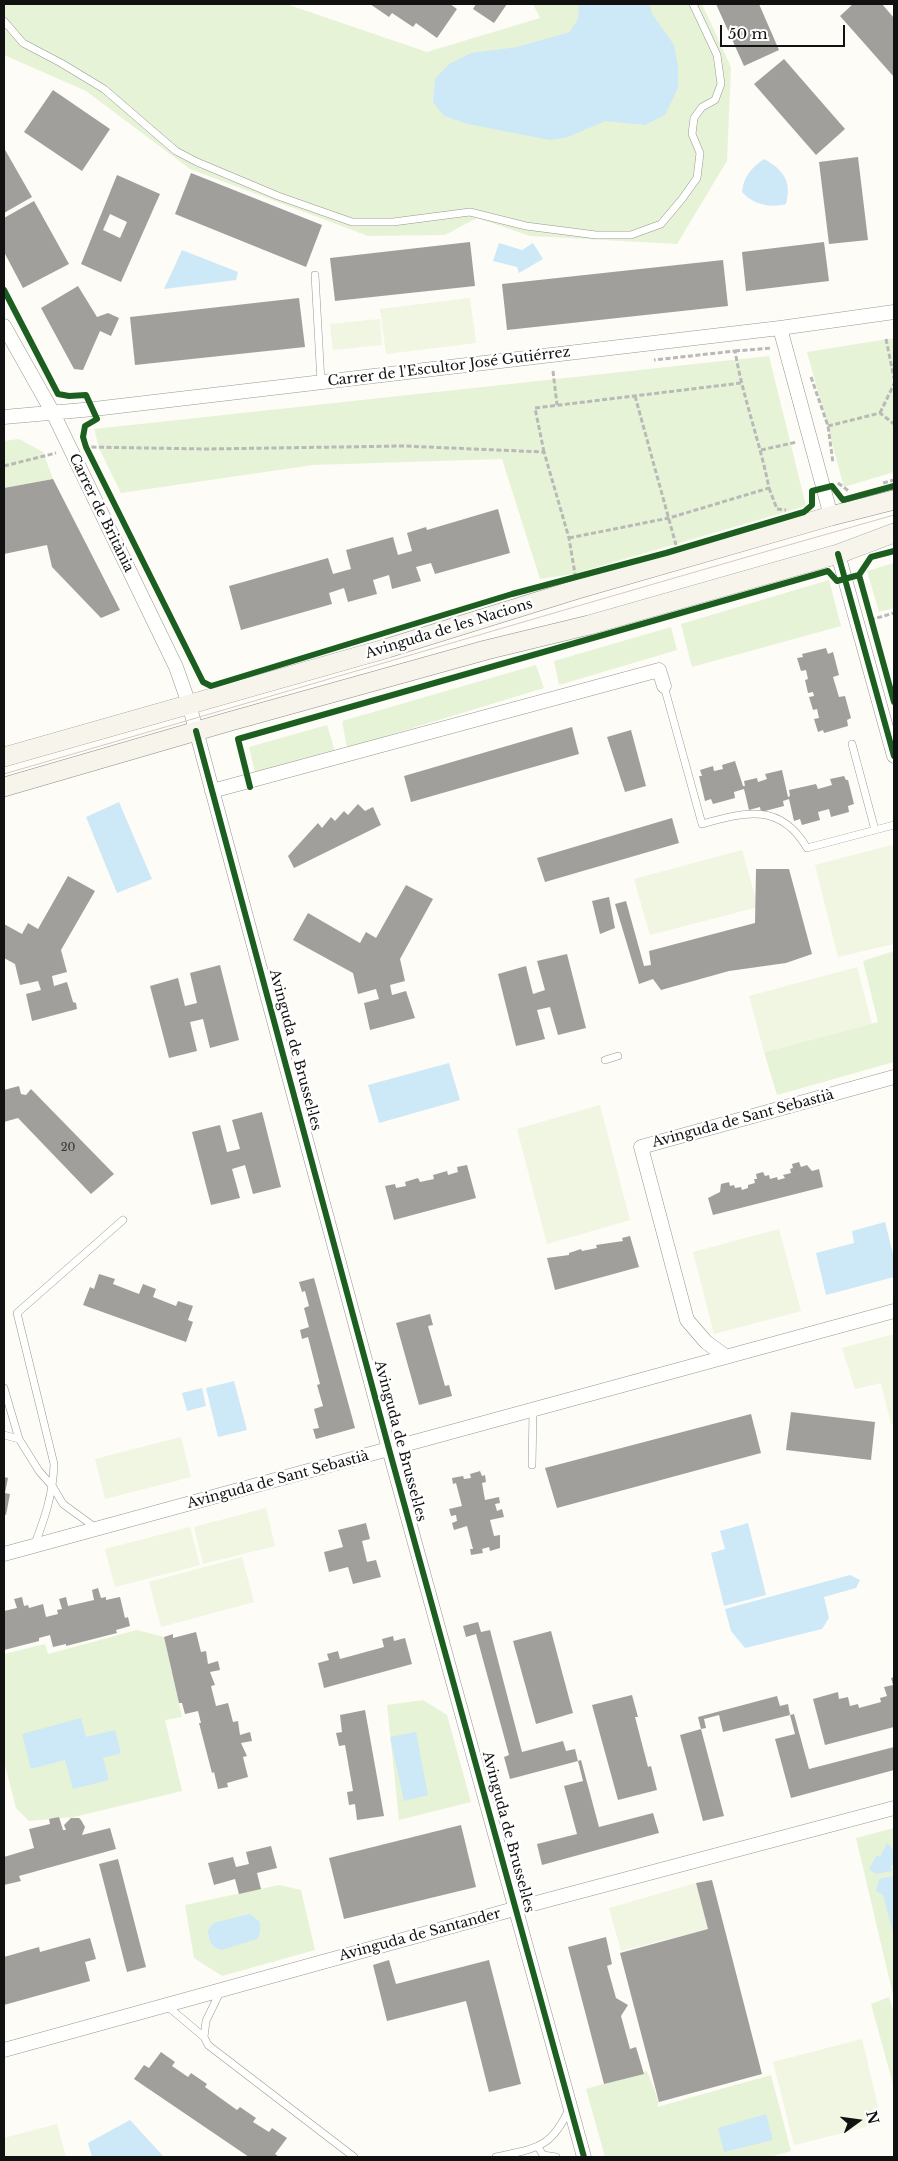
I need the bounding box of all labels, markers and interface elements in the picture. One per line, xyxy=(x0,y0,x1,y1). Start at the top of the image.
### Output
scale bar xyxy=(723,15,848,47)
text: 50 m xyxy=(728,24,768,43)
street label: Carrer de l'Escultor José Gutiérrez xyxy=(327,344,571,390)
street label: Carrer de Britània xyxy=(65,451,137,575)
street label: Avinguda de les Nacions xyxy=(363,596,535,662)
street label: Avinguda de Brussel·les xyxy=(265,968,325,1132)
street label: Avinguda de Sant Sebastià xyxy=(650,1087,836,1151)
house number: 20 xyxy=(61,1141,75,1155)
street label: Avinguda de Brussel·les xyxy=(370,1359,430,1523)
street label: Avinguda de Sant Sebastià xyxy=(185,1448,371,1512)
street label: Avinguda de Brussel·les xyxy=(478,1750,538,1914)
street label: Avinguda de Santander xyxy=(337,1905,503,1965)
north arrow xyxy=(833,2096,883,2146)
text: N xyxy=(862,2109,883,2126)

